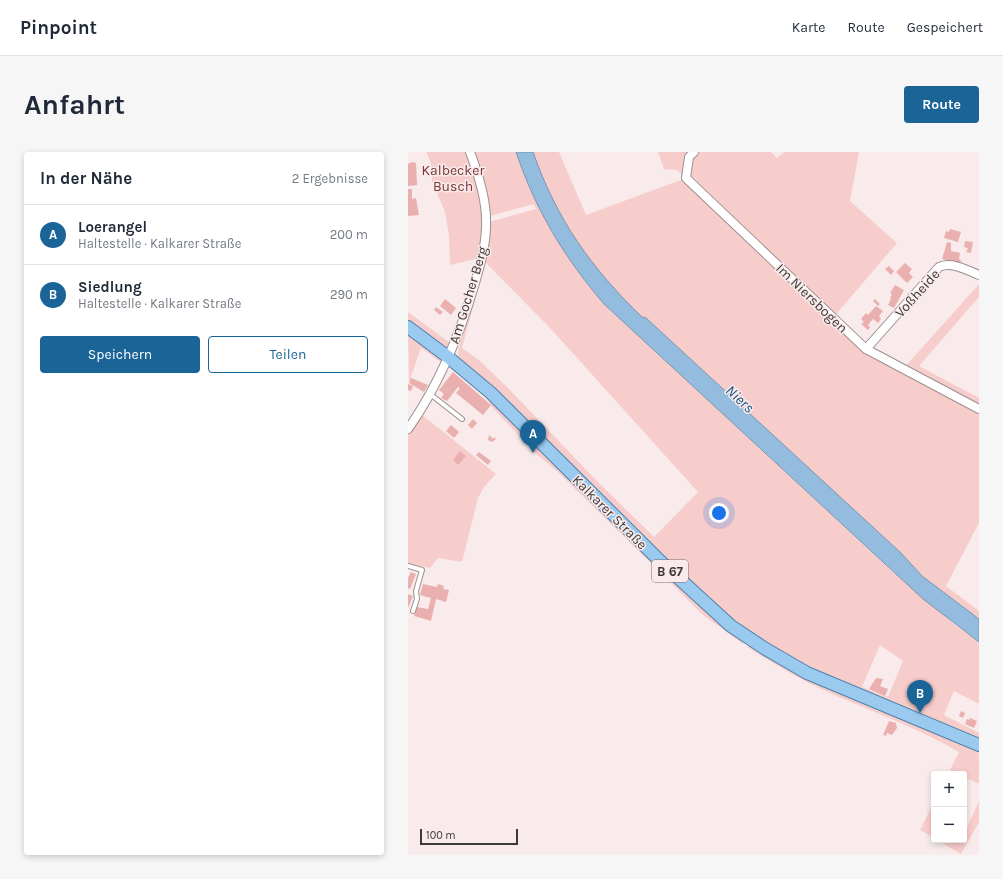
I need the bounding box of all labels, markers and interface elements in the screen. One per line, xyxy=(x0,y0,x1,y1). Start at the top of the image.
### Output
text: Pinpoint xyxy=(20,17,97,39)
text: Karte xyxy=(792,19,826,36)
text: Route xyxy=(848,19,885,36)
text: Gespeichert xyxy=(907,19,983,36)
button: Route xyxy=(904,86,979,123)
text: Anfahrt xyxy=(24,88,125,121)
park label: Kalbecker Busch xyxy=(422,162,485,195)
text: In der Nähe xyxy=(40,168,132,188)
text: 2 Ergebnisse xyxy=(292,171,368,186)
text: Loerangel xyxy=(78,218,147,236)
text: A xyxy=(49,227,57,242)
text: 200 m xyxy=(330,227,368,242)
text: Haltestelle · Kalkarer Straße xyxy=(78,236,242,251)
street label: Am Gocher Berg xyxy=(446,244,491,346)
street label: Im Niersbogen xyxy=(772,260,851,337)
street label: Voßheide xyxy=(891,266,943,321)
text: Siedlung xyxy=(78,278,142,296)
text: B xyxy=(49,287,57,302)
text: 290 m xyxy=(330,287,368,302)
text: Haltestelle · Kalkarer Straße xyxy=(78,296,242,311)
button: Speichern xyxy=(40,336,200,373)
button: Teilen xyxy=(208,336,368,373)
water label: Niers xyxy=(722,381,758,417)
pin: A xyxy=(520,420,546,453)
street label: Kalkarer Straße xyxy=(569,471,651,553)
your location xyxy=(709,503,729,523)
road number: B 67 xyxy=(652,560,688,582)
pin: B xyxy=(907,680,933,713)
map controls xyxy=(931,771,967,843)
button: + xyxy=(931,771,967,807)
button: − xyxy=(931,807,967,843)
scale bar xyxy=(420,827,518,846)
text: 100 m xyxy=(426,829,456,842)

